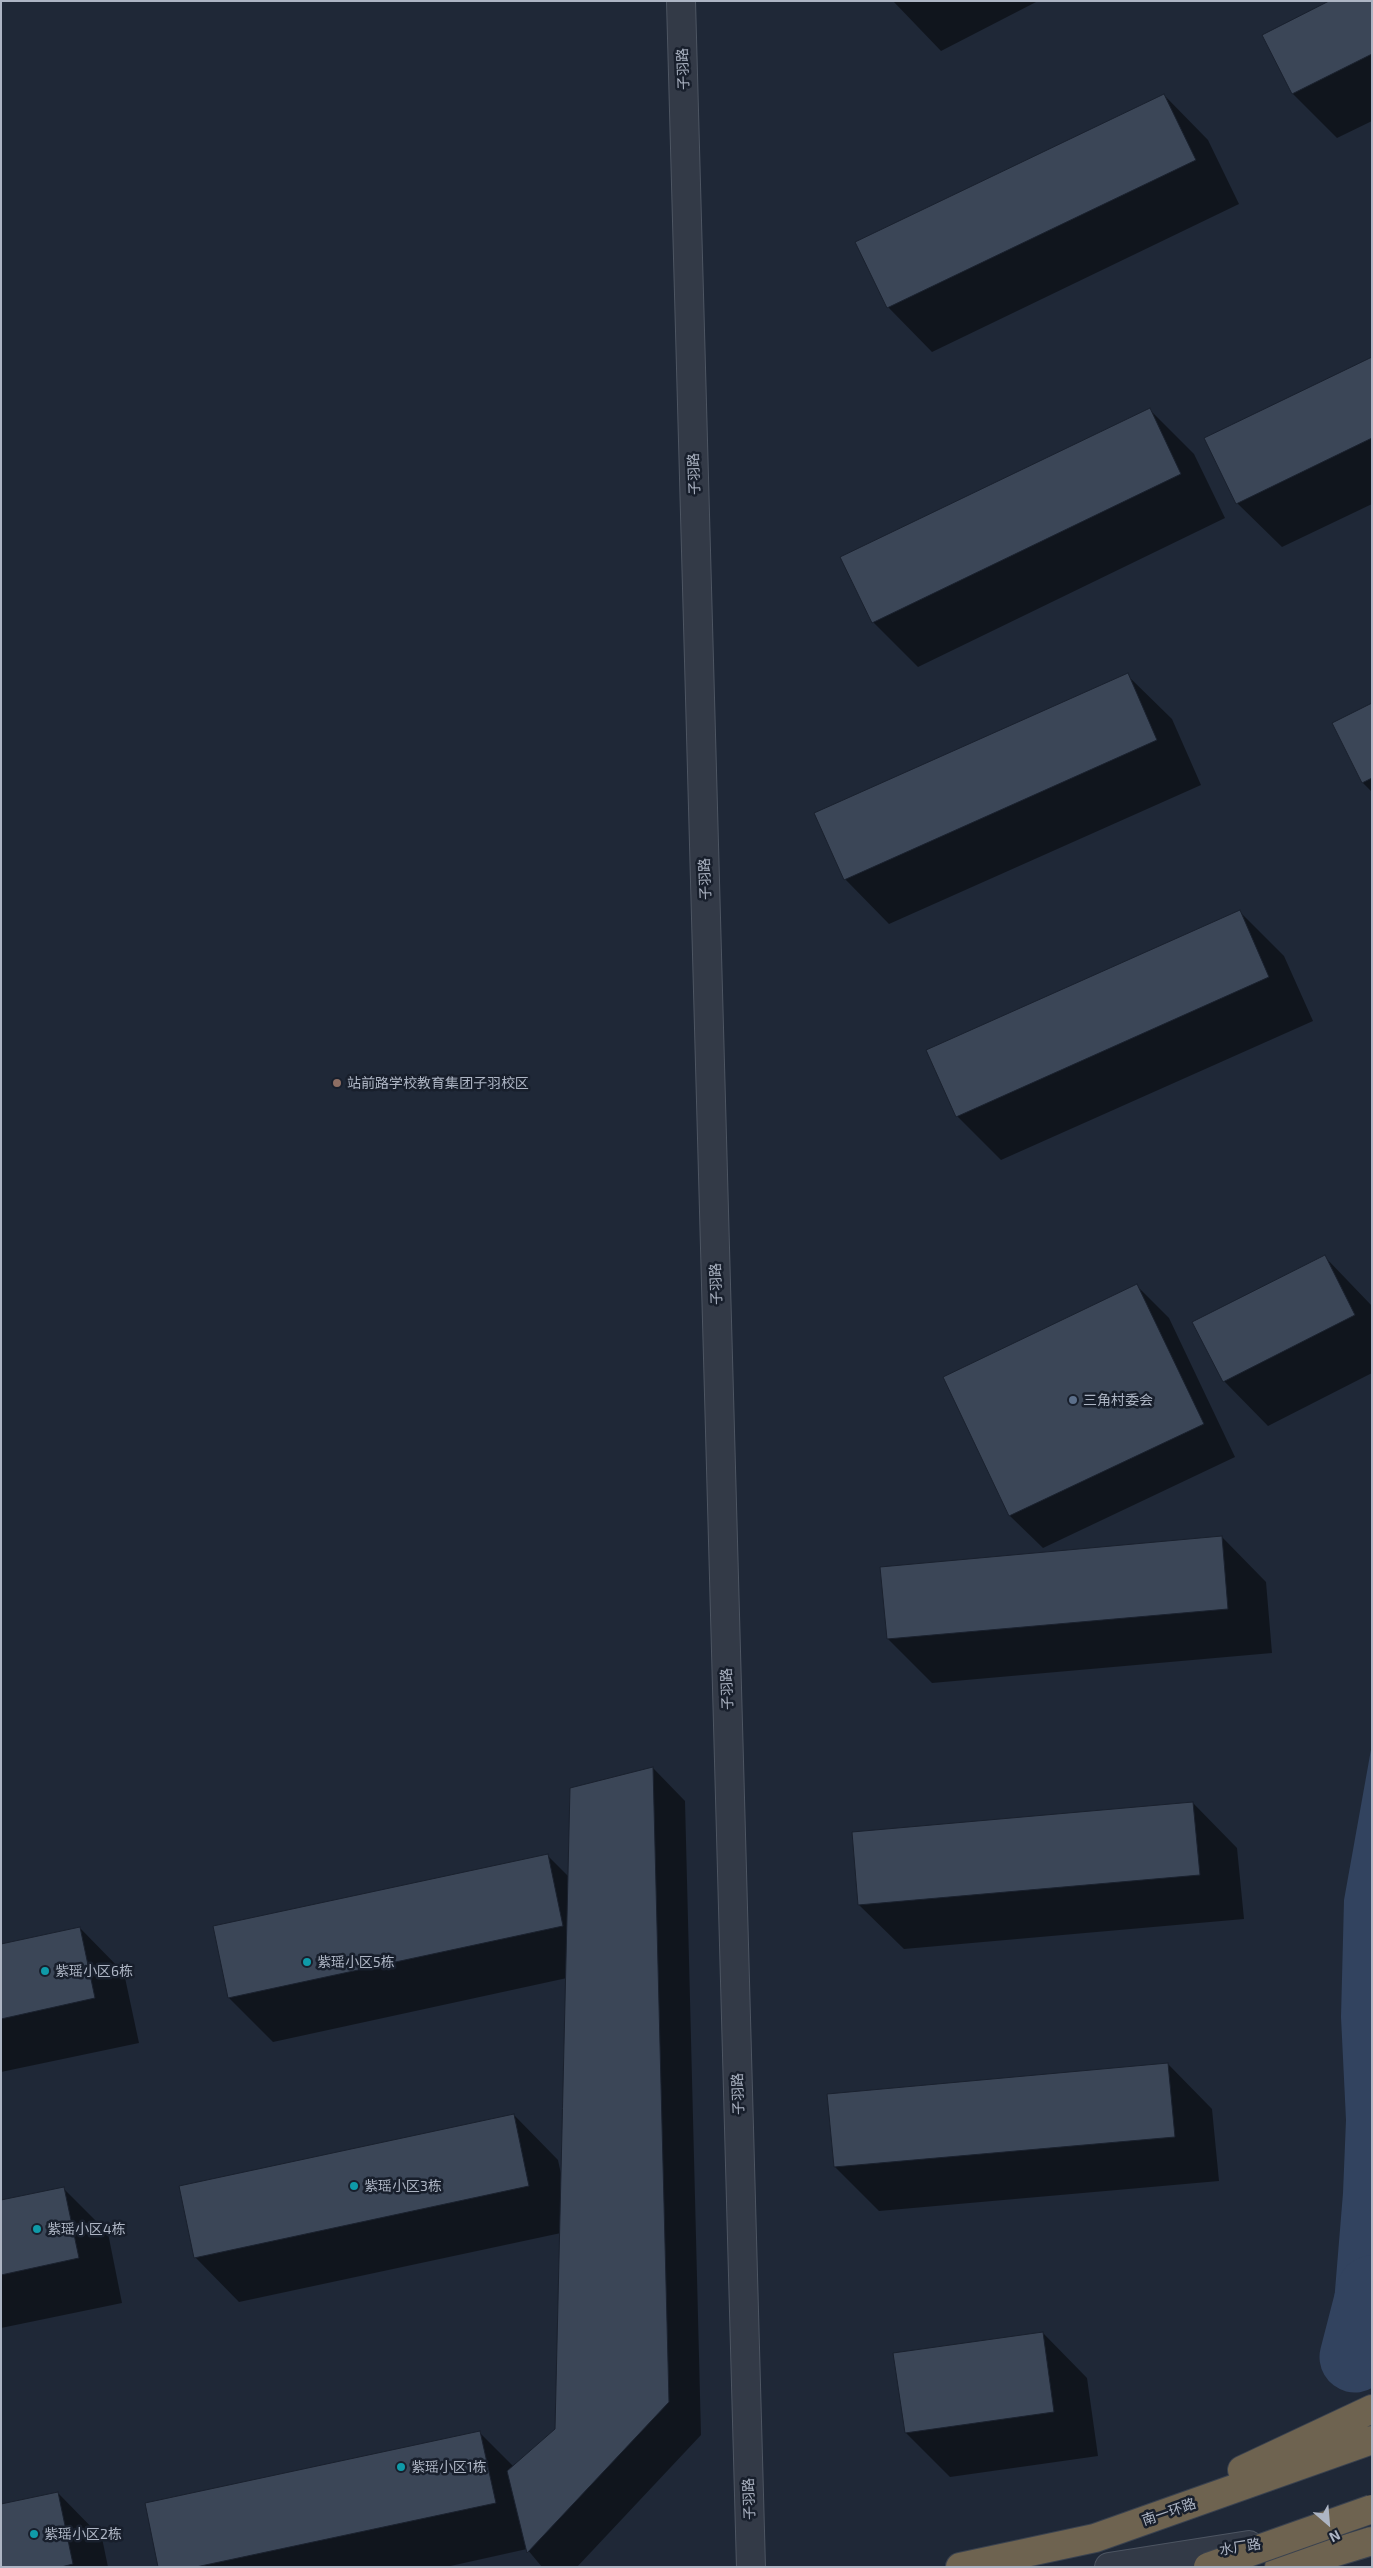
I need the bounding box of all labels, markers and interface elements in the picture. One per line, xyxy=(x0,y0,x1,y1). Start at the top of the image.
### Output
street label: 子羽路 xyxy=(674,48,692,90)
street label: 子羽路 xyxy=(685,453,703,495)
street label: 子羽路 xyxy=(696,858,714,900)
place label: 站前路学校教育集团子羽校区 xyxy=(347,1075,529,1091)
marker: 站前路学校教育集团子羽校区 xyxy=(331,1077,343,1089)
street label: 子羽路 xyxy=(707,1263,725,1305)
place label: 三角村委会 xyxy=(1083,1392,1153,1408)
marker: 三角村委会 xyxy=(1067,1394,1079,1406)
street label: 子羽路 xyxy=(718,1668,736,1710)
place label: 紫瑶小区5栋 xyxy=(317,1954,395,1970)
marker: 紫瑶小区5栋 xyxy=(301,1956,313,1968)
place label: 紫瑶小区6栋 xyxy=(55,1963,133,1979)
marker: 紫瑶小区6栋 xyxy=(39,1965,51,1977)
street label: 子羽路 xyxy=(729,2073,747,2115)
place label: 紫瑶小区3栋 xyxy=(364,2178,442,2194)
marker: 紫瑶小区3栋 xyxy=(348,2180,360,2192)
place label: 紫瑶小区4栋 xyxy=(47,2221,126,2237)
marker: 紫瑶小区4栋 xyxy=(31,2223,43,2235)
place label: 紫瑶小区1栋 xyxy=(411,2459,487,2475)
marker: 紫瑶小区1栋 xyxy=(395,2461,407,2473)
street label: 子羽路 xyxy=(740,2478,758,2520)
street label: 南一环路 xyxy=(1140,2495,1198,2529)
north arrow xyxy=(1303,2498,1353,2548)
place label: 紫瑶小区2栋 xyxy=(44,2526,122,2542)
text: N xyxy=(1327,2527,1343,2547)
marker: 紫瑶小区2栋 xyxy=(28,2528,40,2540)
street label: 水厂路 xyxy=(1218,2535,1262,2559)

